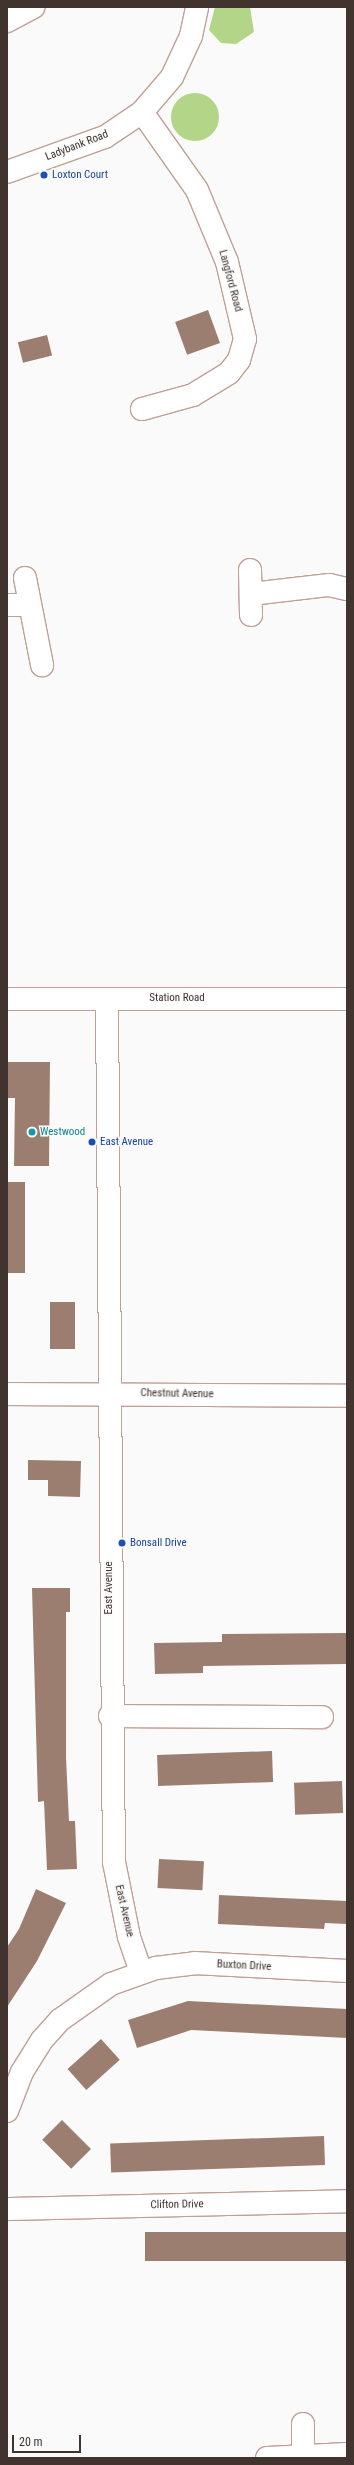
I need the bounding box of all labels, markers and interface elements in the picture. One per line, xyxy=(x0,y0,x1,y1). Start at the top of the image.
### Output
street label: Ladybank Road xyxy=(44,128,110,164)
place label: Loxton Court xyxy=(52,168,108,182)
marker: Loxton Court xyxy=(39,170,49,180)
street label: Langford Road xyxy=(215,249,245,313)
street label: Station Road xyxy=(149,991,205,1005)
place label: Westwood xyxy=(40,1125,85,1139)
marker: Westwood xyxy=(27,1127,37,1137)
place label: East Avenue xyxy=(100,1135,153,1149)
marker: East Avenue xyxy=(87,1137,97,1147)
street label: Chestnut Avenue xyxy=(140,1387,214,1401)
place label: Bonsall Drive xyxy=(130,1536,187,1550)
marker: Bonsall Drive xyxy=(117,1538,127,1548)
street label: East Avenue xyxy=(102,1561,116,1615)
street label: East Avenue xyxy=(112,1884,136,1938)
street label: Buxton Drive xyxy=(216,1958,272,1974)
street label: Clifton Drive xyxy=(150,2198,204,2212)
scale bar xyxy=(14,2427,83,2453)
text: 20 m xyxy=(19,2435,43,2449)

